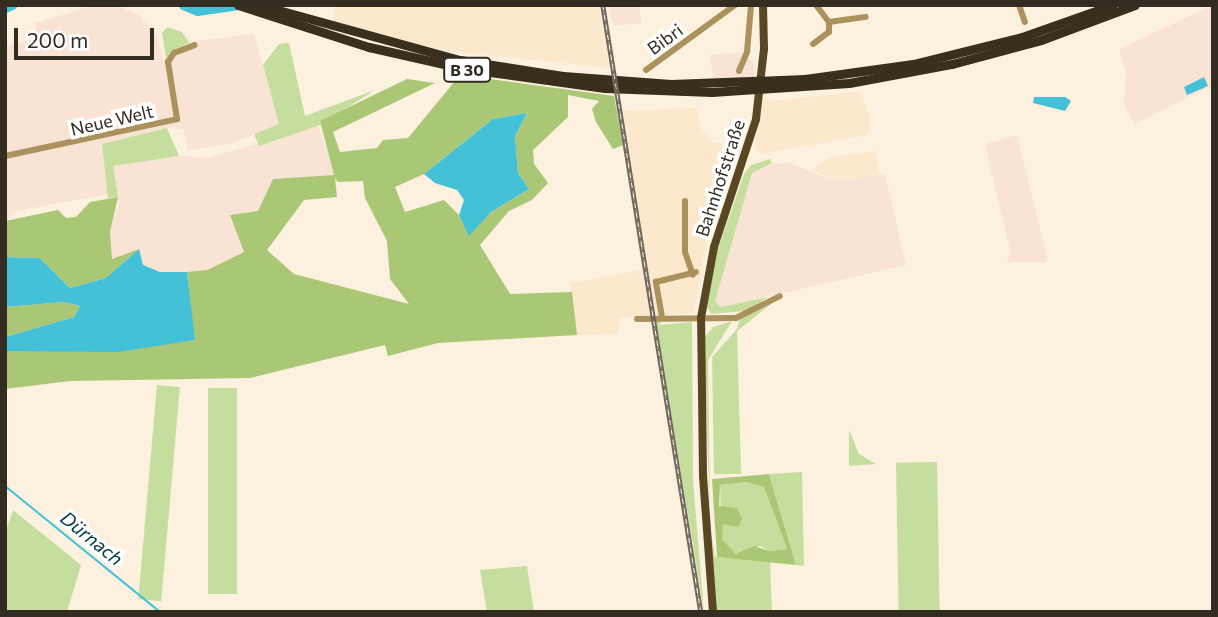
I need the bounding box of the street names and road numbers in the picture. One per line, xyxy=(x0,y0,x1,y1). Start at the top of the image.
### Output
street label: Bibri xyxy=(643,19,687,59)
road number: B 30 xyxy=(442,58,491,82)
street label: Neue Welt xyxy=(68,100,156,140)
street label: Bahnhofstraße xyxy=(691,117,749,239)

